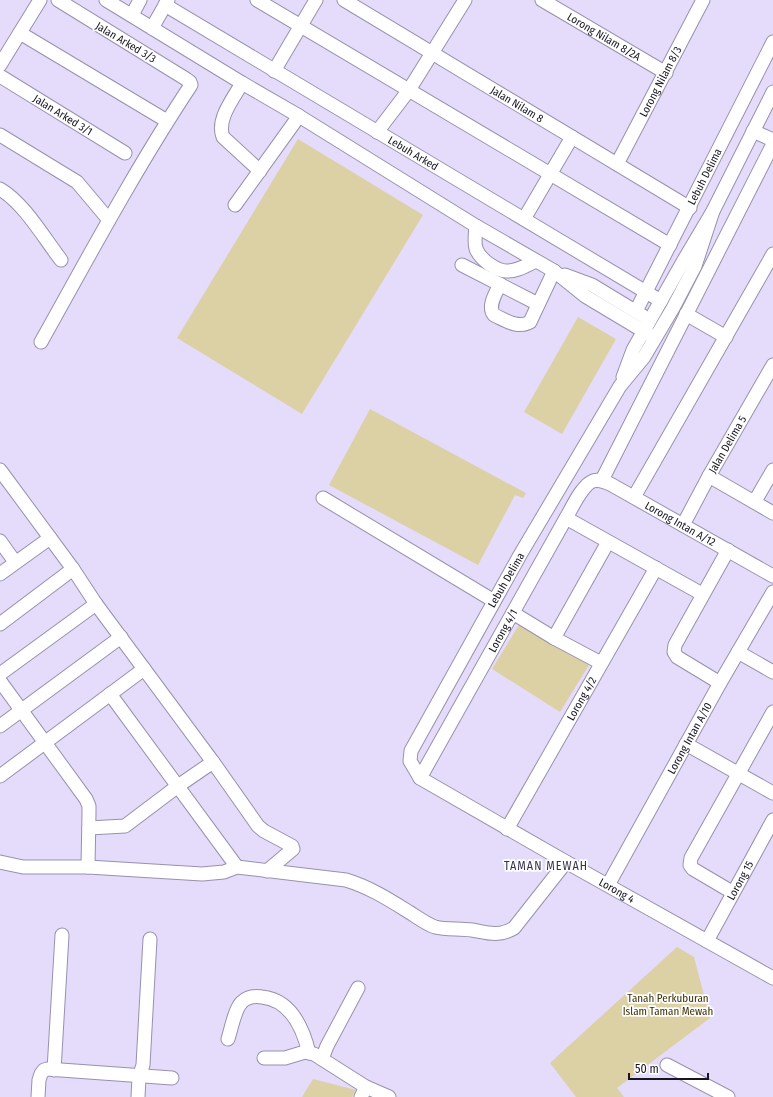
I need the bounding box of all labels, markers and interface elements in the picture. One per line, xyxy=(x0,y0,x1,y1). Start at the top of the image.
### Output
street label: Lorong Nilam 8/2A xyxy=(565,10,643,64)
street label: Jalan Arked 3/3 xyxy=(93,19,158,66)
street label: Lorong Nilam 8/3 xyxy=(637,45,684,119)
street label: Jalan Nilam 8 xyxy=(488,84,546,126)
street label: Jalan Arked 3/1 xyxy=(31,92,95,138)
street label: Lebuh Arked xyxy=(385,134,440,173)
street label: Lebuh Delima xyxy=(685,146,725,207)
street label: Jalan Delima 5 xyxy=(706,414,749,476)
street label: Lorong Intan A/12 xyxy=(643,499,718,549)
street label: Lebuh Delima xyxy=(485,550,527,610)
street label: Lorong 4/1 xyxy=(486,607,520,655)
street label: Lorong 4/2 xyxy=(564,675,599,723)
street label: Lorong Intan A/10 xyxy=(665,700,715,776)
district label: TAMAN MEWAH xyxy=(504,859,588,873)
street label: Lorong 15 xyxy=(725,859,756,903)
street label: Lorong 4 xyxy=(597,876,637,906)
park label: Tanah Perkuburan Islam Taman Mewah xyxy=(623,992,713,1018)
scale bar xyxy=(629,1055,708,1081)
text: 50 m xyxy=(635,1062,659,1076)

